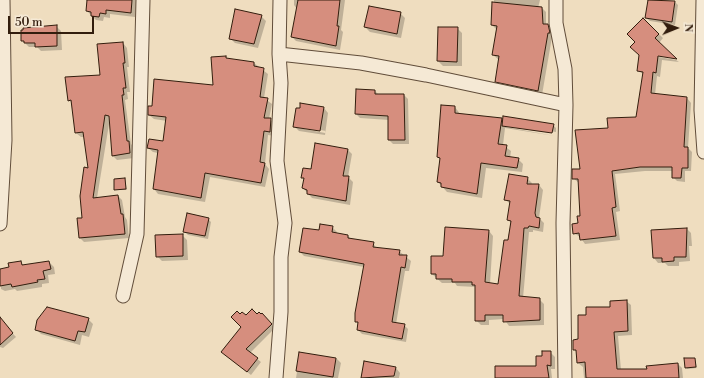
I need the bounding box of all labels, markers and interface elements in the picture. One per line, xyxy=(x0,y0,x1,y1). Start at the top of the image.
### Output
scale bar xyxy=(10,8,96,34)
north arrow xyxy=(656,8,696,48)
text: 50 m xyxy=(15,15,43,30)
text: N xyxy=(681,23,695,32)

